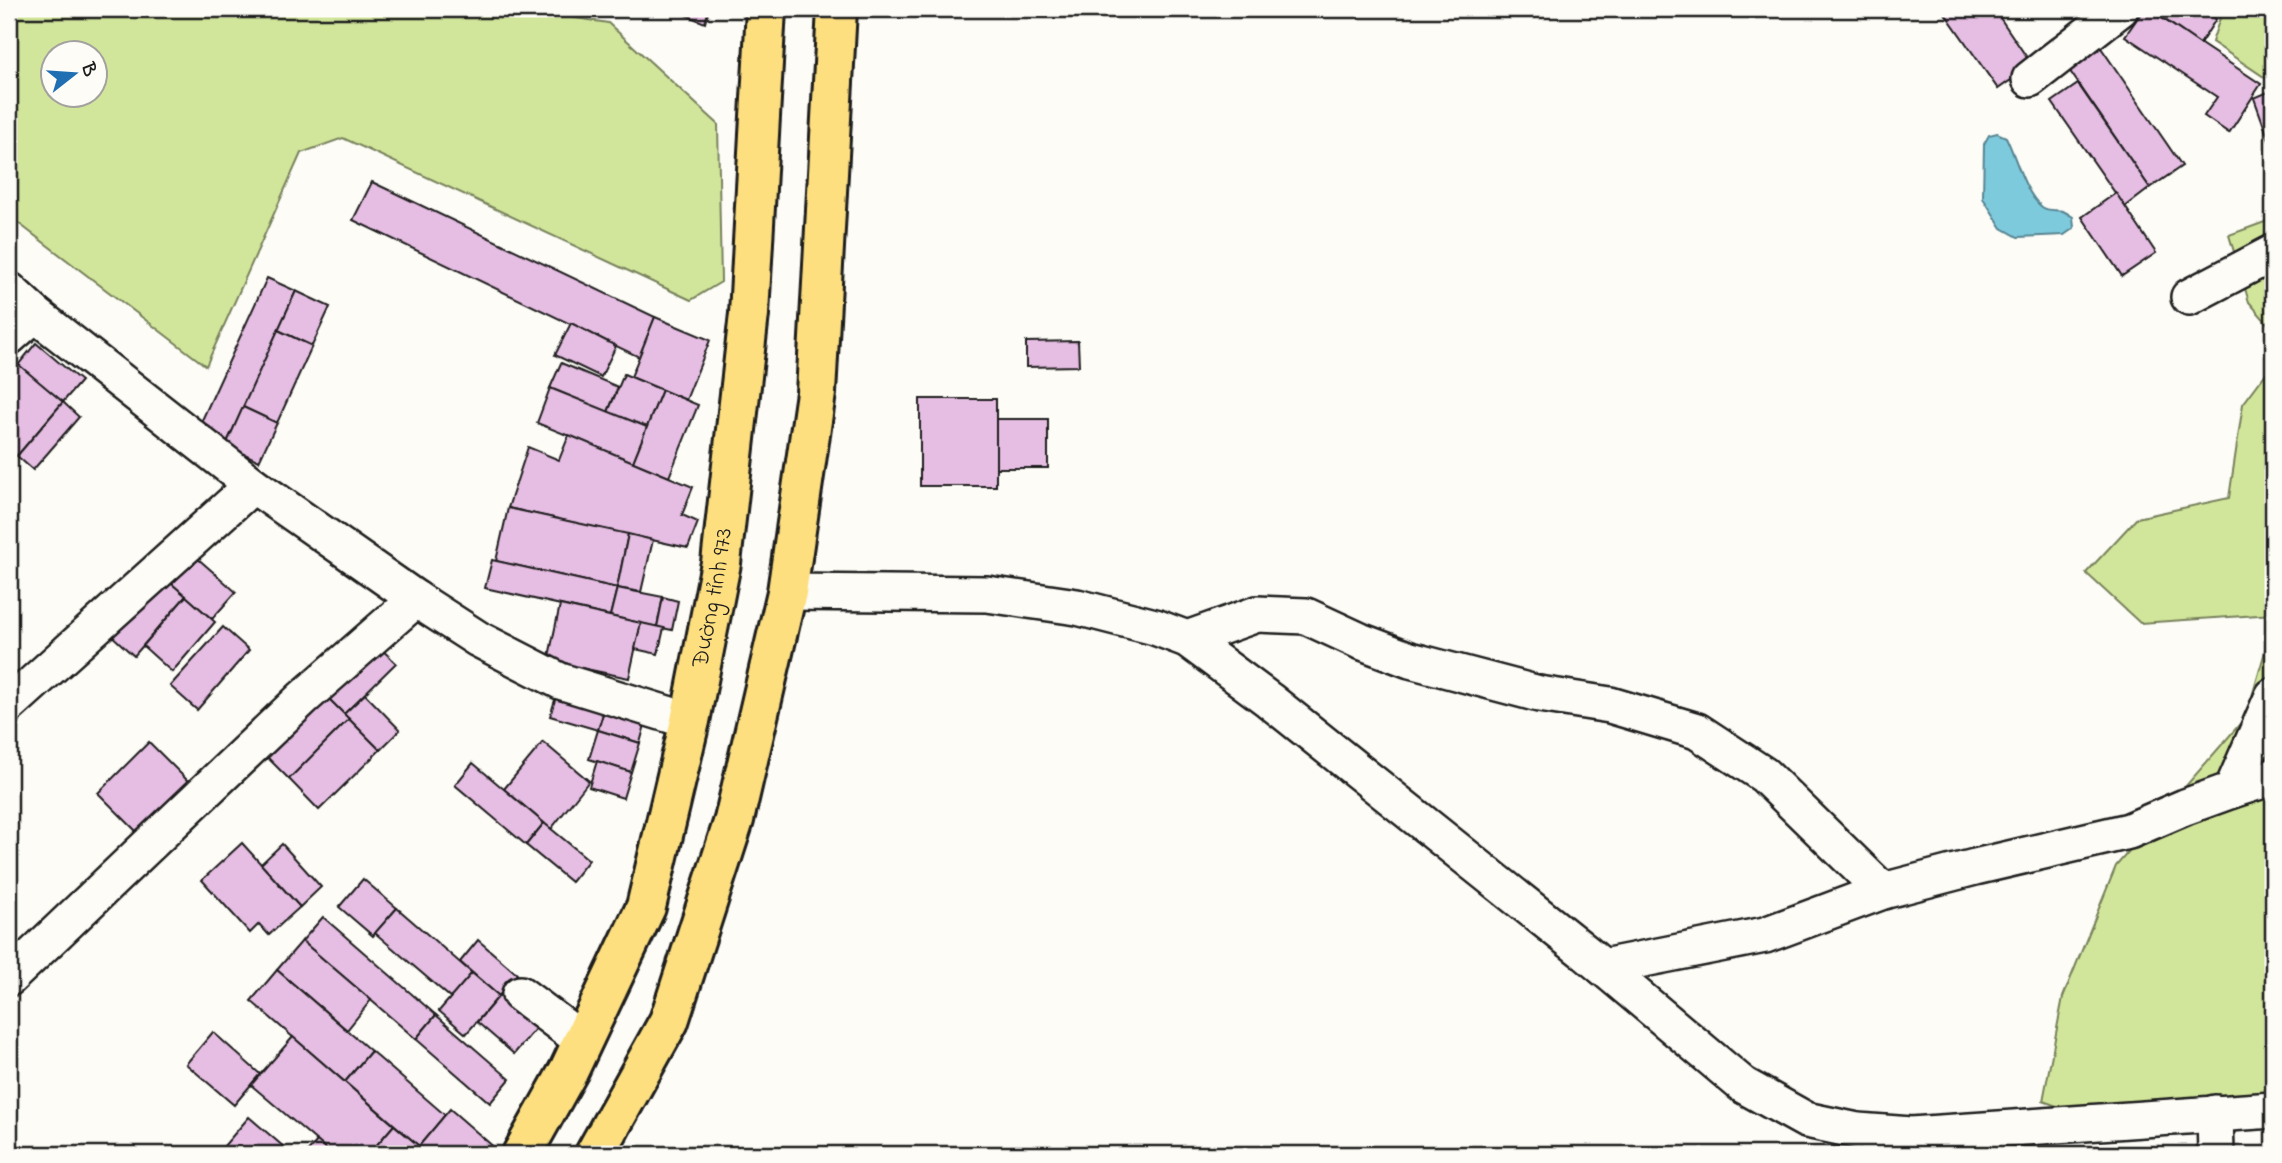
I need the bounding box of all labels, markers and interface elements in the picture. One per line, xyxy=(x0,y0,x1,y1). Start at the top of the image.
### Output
north arrow xyxy=(38,38,108,108)
text: B xyxy=(73,59,103,80)
street label: Đường tỉnh 973 xyxy=(683,526,742,672)

